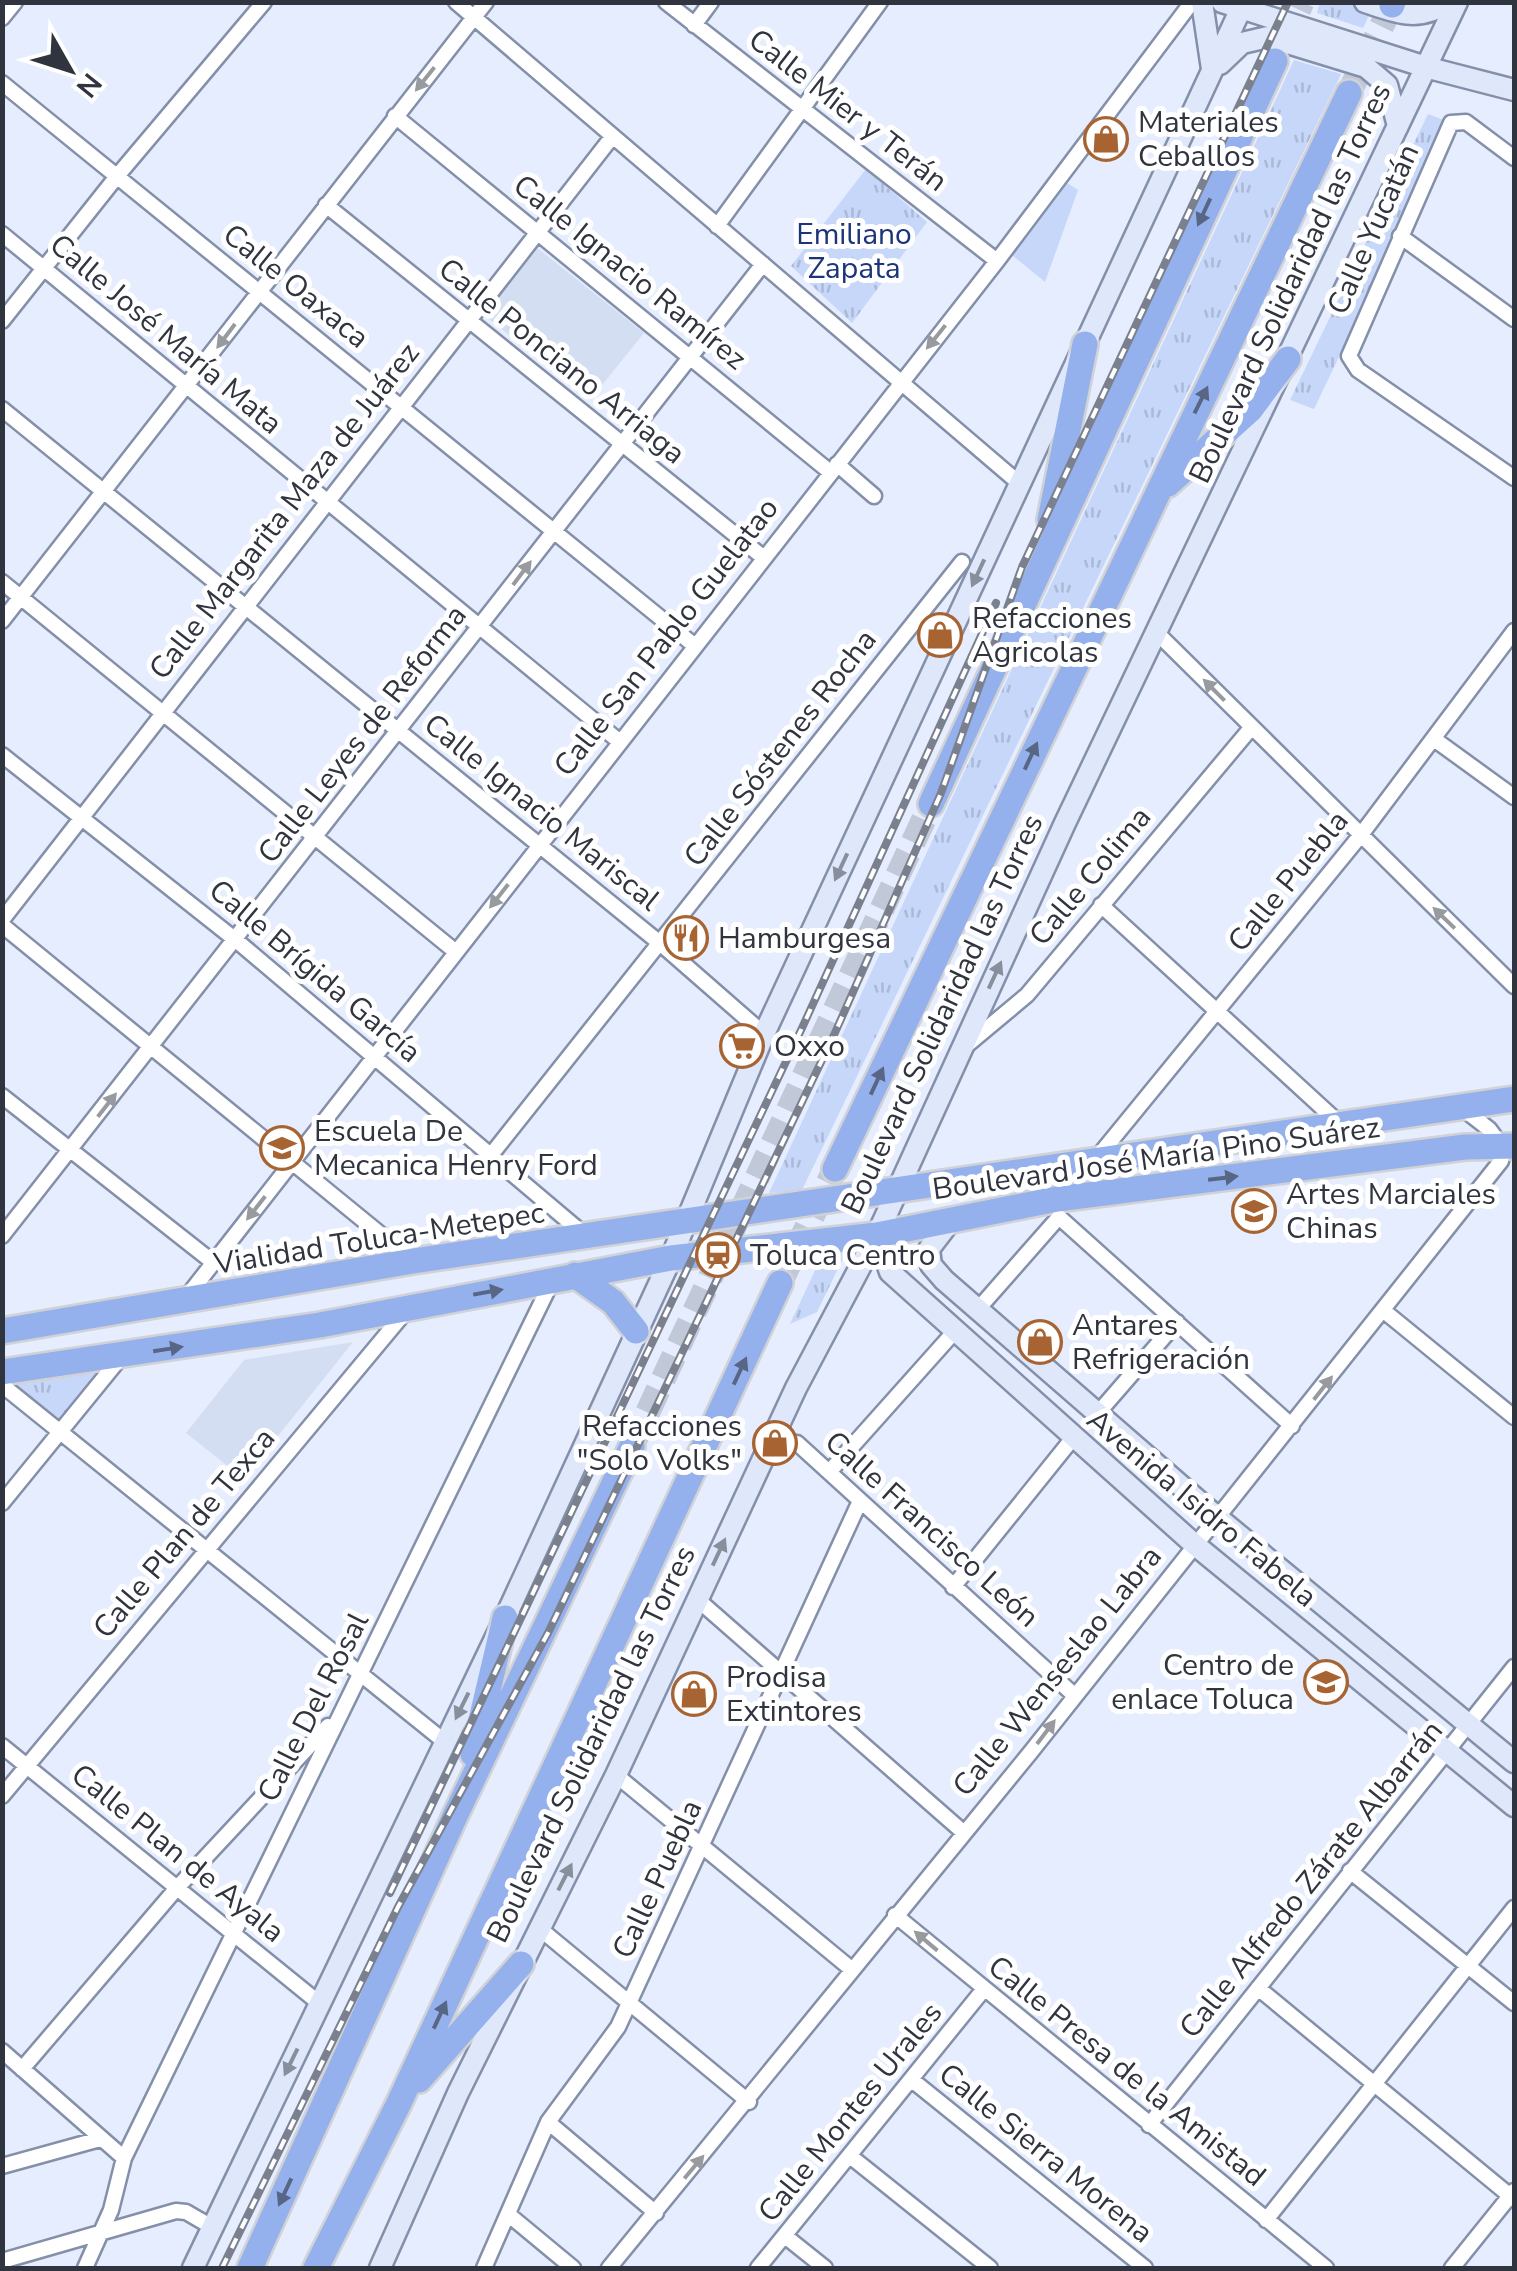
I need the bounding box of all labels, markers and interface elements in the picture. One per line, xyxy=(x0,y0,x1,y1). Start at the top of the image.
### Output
north arrow xyxy=(20,20,120,120)
street label: Calle Mier y Terán xyxy=(740,20,956,201)
text: N xyxy=(67,65,110,105)
one-way arrow xyxy=(415,66,436,91)
street label: Boulevard Solidaridad las Torres xyxy=(1180,77,1401,490)
place label: Materiales Ceballos xyxy=(1138,102,1279,177)
shop icon: Materiales Ceballos xyxy=(1083,116,1129,162)
street label: Calle Yucatán xyxy=(1318,137,1429,321)
street label: Calle Ignacio Ramírez xyxy=(504,165,755,379)
one-way arrow xyxy=(1196,198,1212,227)
park label: Emiliano Zapata xyxy=(796,214,912,289)
street label: Calle Oaxaca xyxy=(214,215,377,358)
street label: Calle José María Mata xyxy=(41,225,291,444)
street label: Calle Ponciano Arriaga xyxy=(430,249,694,474)
one-way arrow xyxy=(217,323,237,349)
one-way arrow xyxy=(926,324,947,349)
street label: Calle Margarita Maza de Juárez xyxy=(140,334,429,688)
one-way arrow xyxy=(1192,385,1209,414)
street label: Calle San Pablo Guelatao xyxy=(545,489,788,785)
one-way arrow xyxy=(970,558,987,587)
one-way arrow xyxy=(512,561,533,587)
street label: Calle Leyes de Reforma xyxy=(249,597,476,872)
place label: Refacciones Agricolas xyxy=(972,598,1132,673)
shop icon: Refacciones Agricolas xyxy=(917,612,963,658)
street label: Calle Sóstenes Rocha xyxy=(675,621,886,876)
one-way arrow xyxy=(1202,678,1226,702)
street label: Calle Ignacio Mariscal xyxy=(415,704,668,920)
one-way arrow xyxy=(1023,742,1040,771)
street label: Calle Colima xyxy=(1020,798,1161,955)
street label: Calle Puebla xyxy=(1219,802,1358,961)
street label: Boulevard Solidaridad las Torres xyxy=(832,808,1053,1221)
one-way arrow xyxy=(832,853,849,882)
street label: Calle Brígida García xyxy=(200,870,430,1072)
one-way arrow xyxy=(489,884,510,909)
one-way arrow xyxy=(1433,907,1457,931)
restaurant icon: Hamburgesa xyxy=(663,915,709,961)
place label: Hamburgesa xyxy=(718,918,891,959)
one-way arrow xyxy=(987,960,1004,989)
supermarket icon: Oxxo xyxy=(719,1023,765,1069)
place label: Oxxo xyxy=(774,1026,845,1067)
one-way arrow xyxy=(868,1067,885,1096)
one-way arrow xyxy=(96,1092,116,1118)
street label: Boulevard José María Pino Suárez xyxy=(930,1107,1382,1210)
place label: Escuela De Mecanica Henry Ford xyxy=(314,1111,598,1186)
school or university icon: Escuela De Mecanica Henry Ford xyxy=(259,1125,305,1171)
one-way arrow xyxy=(1207,1170,1239,1186)
place label: Artes Marciales Chinas xyxy=(1286,1174,1496,1249)
school or university icon: Artes Marciales Chinas xyxy=(1231,1188,1277,1234)
street label: Vialidad Toluca-Metepec xyxy=(210,1192,547,1285)
one-way arrow xyxy=(247,1195,267,1221)
station icon: Toluca Centro xyxy=(695,1232,741,1278)
place label: Toluca Centro xyxy=(750,1235,935,1276)
one-way arrow xyxy=(473,1284,505,1299)
place label: Antares Refrigeración xyxy=(1072,1305,1250,1380)
shop icon: Antares Refrigeración xyxy=(1017,1319,1063,1365)
one-way arrow xyxy=(153,1340,185,1356)
one-way arrow xyxy=(731,1356,748,1385)
one-way arrow xyxy=(1312,1375,1333,1401)
street label: Avenida Isidro Fabela xyxy=(1078,1400,1325,1617)
place label: Refacciones "Solo Volks" xyxy=(577,1406,742,1481)
street label: Calle Plan de Texca xyxy=(84,1419,285,1647)
shop icon: Refacciones "Solo Volks" xyxy=(752,1420,798,1466)
street label: Calle Francisco León xyxy=(816,1422,1048,1637)
one-way arrow xyxy=(711,1537,728,1566)
street label: Calle Wenseslao Labra xyxy=(943,1537,1171,1805)
street label: Boulevard Solidaridad las Torres xyxy=(477,1539,706,1949)
street label: Calle Del Rosal xyxy=(248,1605,379,1809)
place label: Centro de enlace Toluca xyxy=(1111,1645,1294,1720)
place label: Prodisa Extintores xyxy=(726,1657,862,1732)
school or university icon: Centro de enlace Toluca xyxy=(1303,1659,1349,1705)
shop icon: Prodisa Extintores xyxy=(671,1671,717,1717)
one-way arrow xyxy=(454,1692,471,1721)
street label: Calle Alfredo Zárate Albarrán xyxy=(1170,1712,1453,2047)
one-way arrow xyxy=(1035,1719,1055,1745)
street label: Calle Plan de Ayala xyxy=(62,1755,293,1952)
street label: Calle Puebla xyxy=(603,1793,712,1965)
one-way arrow xyxy=(556,1863,573,1892)
one-way arrow xyxy=(913,1930,938,1952)
street label: Calle Presa de la Amistad xyxy=(979,1946,1274,2196)
street label: Calle Montes Urales xyxy=(749,1994,952,2231)
one-way arrow xyxy=(432,2000,449,2029)
one-way arrow xyxy=(283,2048,300,2077)
street label: Calle Sierra Morena xyxy=(930,2054,1162,2253)
one-way arrow xyxy=(683,2155,705,2180)
one-way arrow xyxy=(276,2178,293,2207)

